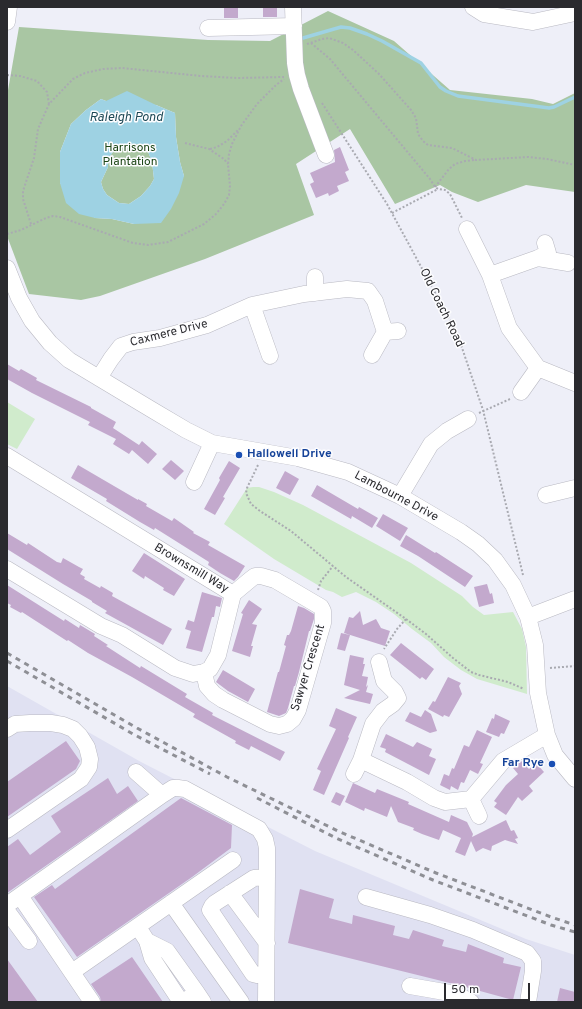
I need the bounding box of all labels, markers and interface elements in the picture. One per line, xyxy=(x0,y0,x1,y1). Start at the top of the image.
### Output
water label: Raleigh Pond xyxy=(89,110,163,126)
park label: Harrisons Plantation xyxy=(102,142,158,170)
street label: Old Coach Road xyxy=(416,266,466,350)
street label: Caxmere Drive xyxy=(129,317,209,351)
place label: Hallowell Drive xyxy=(247,448,332,462)
marker: Hallowell Drive xyxy=(234,450,244,460)
street label: Lambourne Drive xyxy=(352,469,440,525)
street label: Brownsmill Way xyxy=(151,541,231,597)
street label: Sawyer Crescent xyxy=(289,623,329,713)
place label: Far Rye xyxy=(502,757,544,771)
marker: Far Rye xyxy=(547,759,557,769)
scale bar xyxy=(446,975,532,1001)
text: 50 m xyxy=(451,982,479,998)

